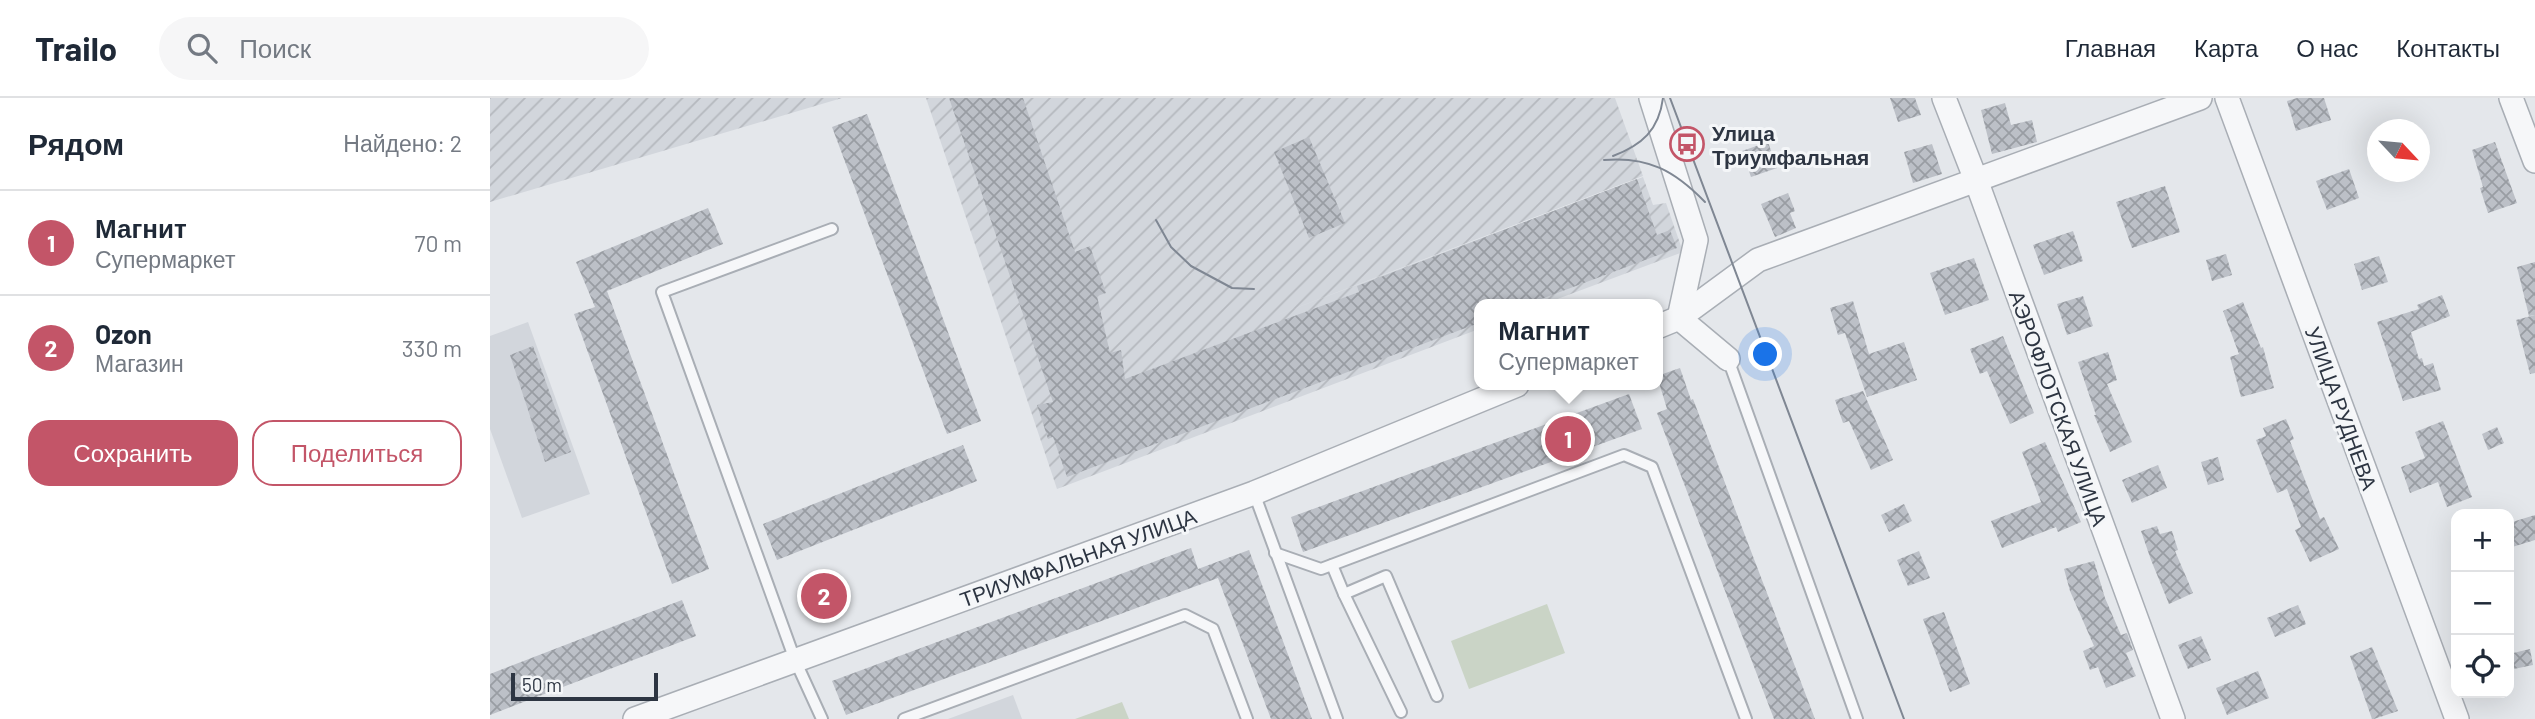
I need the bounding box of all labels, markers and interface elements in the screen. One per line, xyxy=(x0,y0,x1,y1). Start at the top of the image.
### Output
search box xyxy=(159,17,649,80)
text: Trailo xyxy=(35,28,117,68)
icon: search xyxy=(183,29,221,67)
text: Поиск xyxy=(239,32,311,63)
text: Главная xyxy=(2065,33,2156,62)
text: Карта xyxy=(2194,33,2258,62)
text: О нас xyxy=(2296,33,2358,62)
text: Контакты xyxy=(2396,33,2500,62)
north arrow xyxy=(2367,119,2430,182)
place label: Улица Триумфальная xyxy=(1712,120,1869,169)
text: Рядом xyxy=(28,125,124,161)
bus stop icon: Улица Триумфальная xyxy=(1668,125,1706,163)
text: Найдено: 2 xyxy=(343,129,462,157)
text: Магнит xyxy=(95,212,187,243)
text: 1 xyxy=(47,229,55,257)
text: 70 m xyxy=(415,229,462,257)
text: Супермаркет xyxy=(95,245,235,273)
street label: АЭРОФЛОТСКАЯ УЛИЦА xyxy=(2005,287,2113,529)
popup xyxy=(1474,299,1663,390)
text: Магнит xyxy=(1498,314,1590,345)
text: Ozon xyxy=(95,318,152,349)
street label: УЛИЦА РУДНЕВА xyxy=(2301,323,2383,493)
text: 2 xyxy=(45,334,57,362)
text: 330 m xyxy=(402,334,462,362)
your location xyxy=(1748,337,1782,371)
text: Супермаркет xyxy=(1498,347,1639,375)
text: Магазин xyxy=(95,349,184,377)
pin: 1 xyxy=(1545,413,1591,465)
button: Сохранить xyxy=(28,420,238,486)
button: Поделиться xyxy=(252,420,462,486)
street label: ТРИУМФАЛЬНАЯ УЛИЦА xyxy=(956,503,1200,611)
map controls xyxy=(2451,509,2514,698)
button: + xyxy=(2451,509,2514,572)
pin: 2 xyxy=(801,570,847,622)
button: − xyxy=(2451,572,2514,635)
button: locate xyxy=(2451,635,2514,698)
scale bar xyxy=(511,670,658,702)
text: 50 m xyxy=(522,673,562,696)

